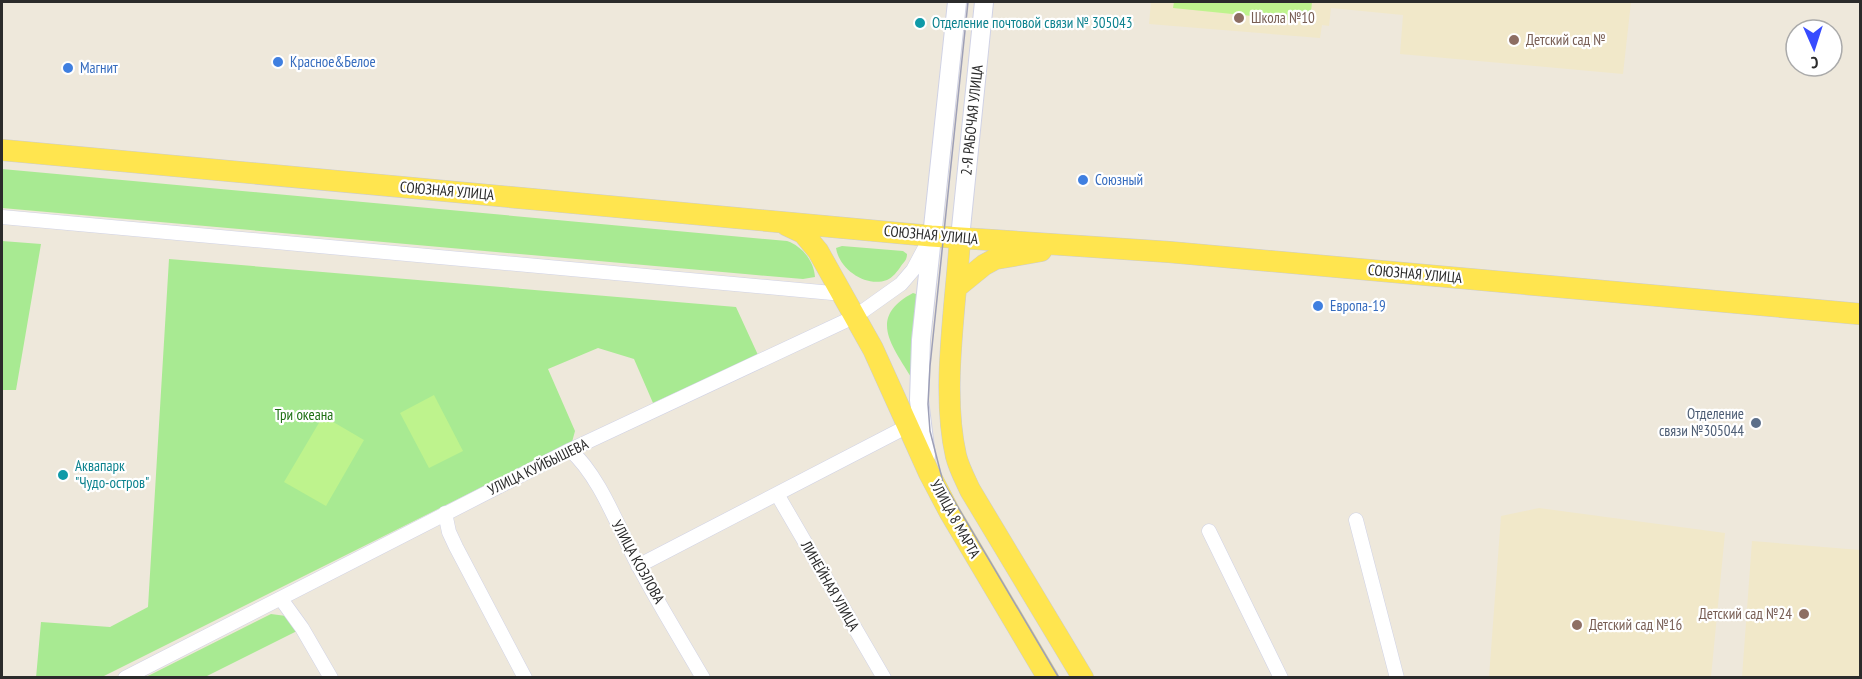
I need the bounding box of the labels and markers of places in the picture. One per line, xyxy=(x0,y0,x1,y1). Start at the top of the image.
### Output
place label: Школа №10 xyxy=(1251,8,1315,27)
marker: Школа №10 xyxy=(1232,11,1246,25)
place label: Отделение почтовой связи № 305043 xyxy=(932,13,1133,32)
marker: Отделение почтовой связи № 305043 xyxy=(913,16,927,30)
place label: Детский сад № xyxy=(1526,30,1606,49)
marker: Детский сад № xyxy=(1507,33,1521,47)
place label: Красное&Белое xyxy=(290,52,376,71)
marker: Красное&Белое xyxy=(271,55,285,69)
place label: Магнит xyxy=(80,58,118,77)
marker: Магнит xyxy=(61,61,75,75)
place label: Союзный xyxy=(1095,170,1143,189)
marker: Союзный xyxy=(1076,173,1090,187)
place label: Европа-19 xyxy=(1330,296,1386,315)
marker: Европа-19 xyxy=(1311,299,1325,313)
place label: Отделение связи №305044 xyxy=(1659,404,1744,440)
marker: Отделение связи №305044 xyxy=(1749,416,1763,430)
place label: Аквапарк "Чудо-остров" xyxy=(75,456,149,492)
marker: Аквапарк "Чудо-остров" xyxy=(56,468,70,482)
place label: Детский сад №24 xyxy=(1699,604,1792,623)
marker: Детский сад №24 xyxy=(1797,607,1811,621)
place label: Детский сад №16 xyxy=(1589,615,1682,634)
marker: Детский сад №16 xyxy=(1570,618,1584,632)

